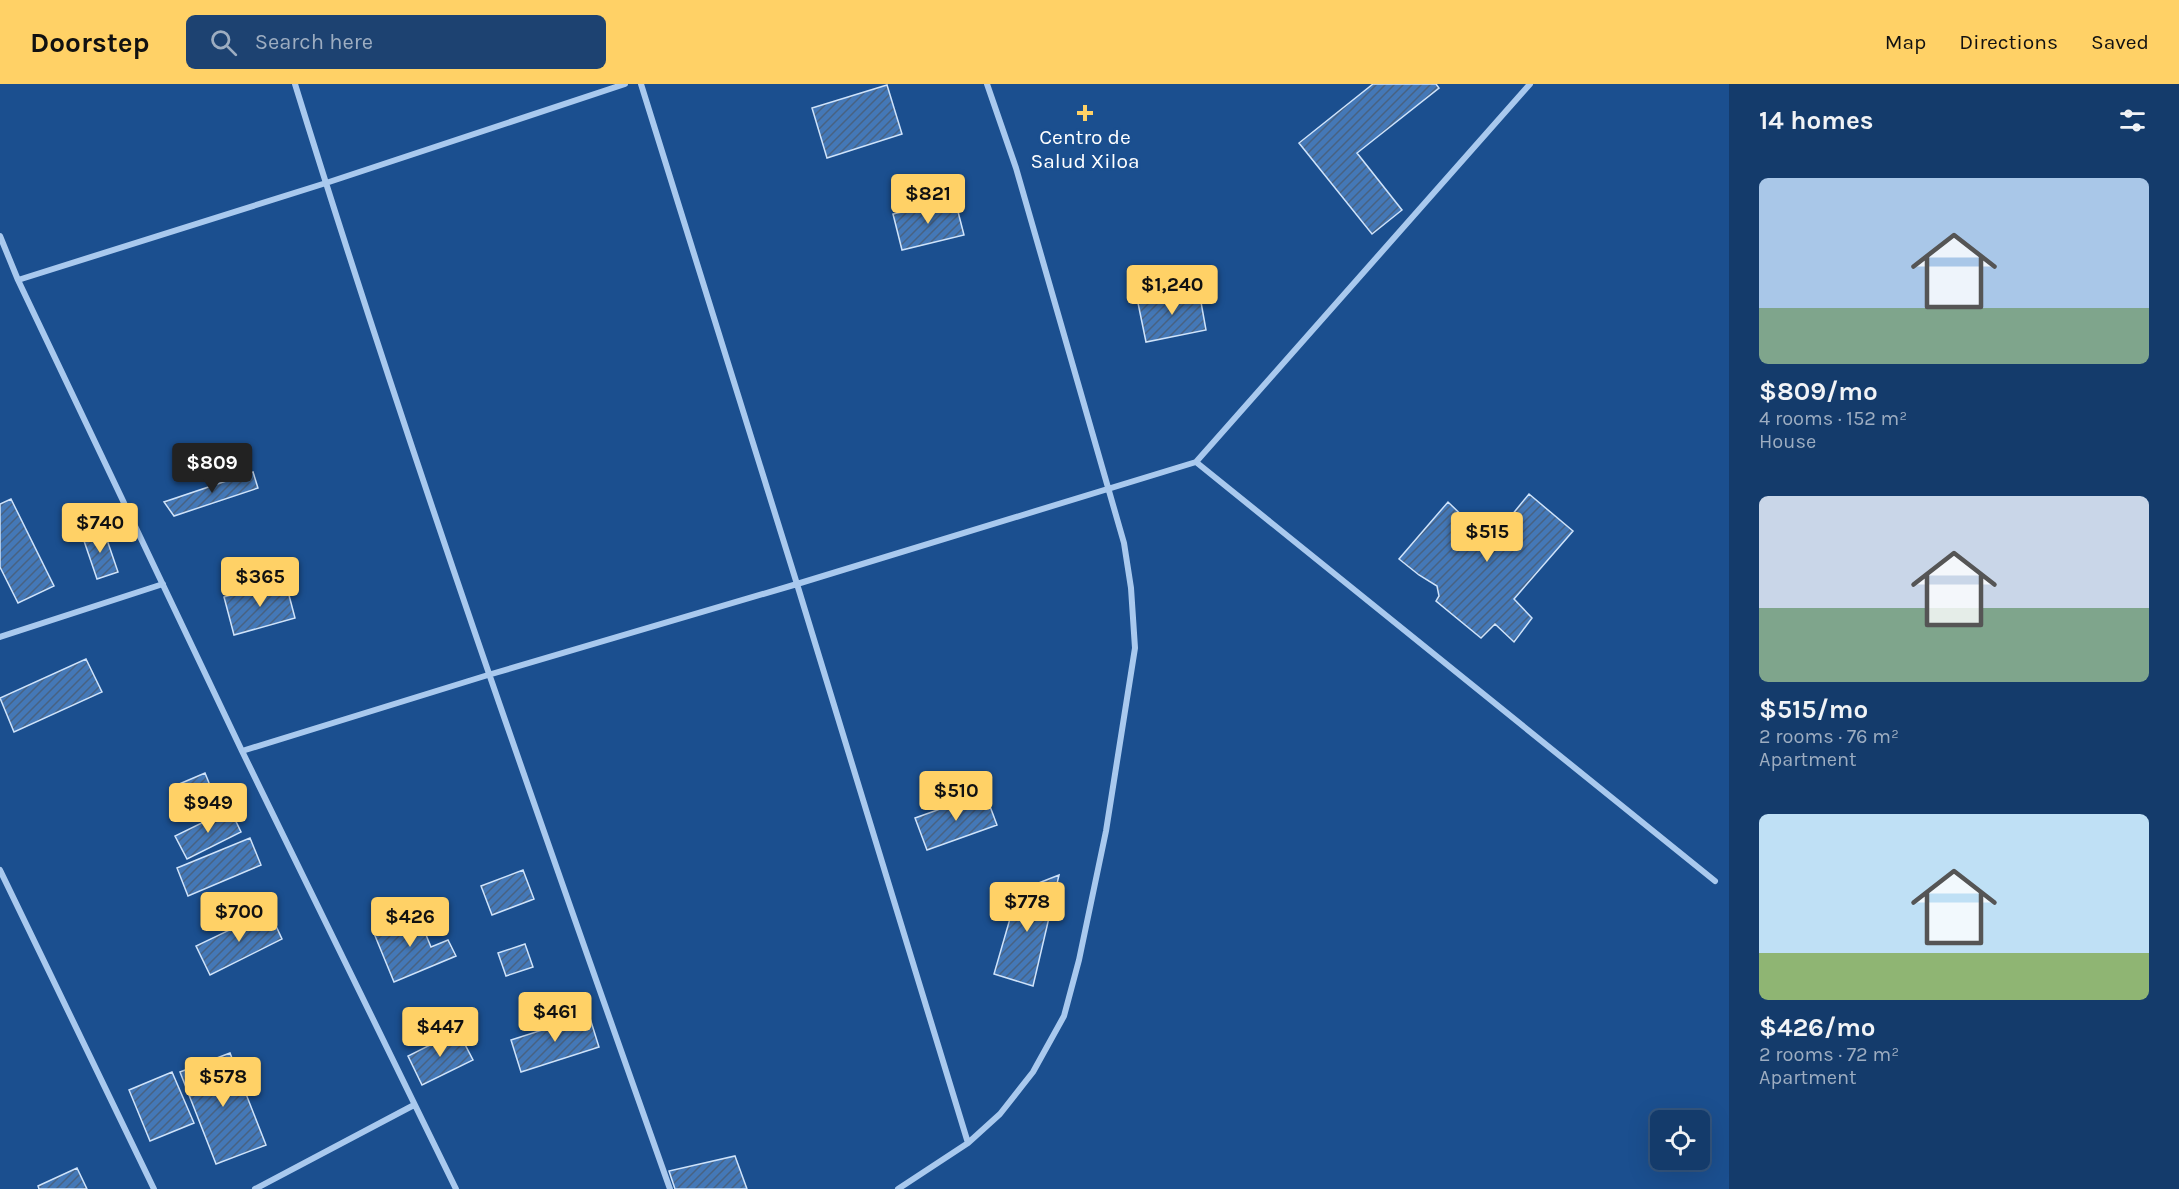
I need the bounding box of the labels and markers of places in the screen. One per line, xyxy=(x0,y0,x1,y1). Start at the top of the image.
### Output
marker: Centro de Salud Xiloa xyxy=(1076,104,1094,122)
place label: Centro de Salud Xiloa xyxy=(1031,125,1139,173)
pin: $821 xyxy=(892,174,964,225)
pin: $1,240 xyxy=(1123,265,1221,316)
pin: $809 xyxy=(176,443,248,494)
pin: $740 xyxy=(64,503,136,554)
pin: $515 xyxy=(1451,512,1523,563)
pin: $365 xyxy=(224,557,296,608)
pin: $510 xyxy=(920,771,992,822)
pin: $949 xyxy=(172,783,244,834)
pin: $778 xyxy=(991,882,1063,933)
pin: $700 xyxy=(203,892,275,943)
pin: $426 xyxy=(374,897,446,948)
pin: $461 xyxy=(519,992,591,1043)
pin: $447 xyxy=(404,1007,476,1058)
pin: $578 xyxy=(187,1057,259,1108)

